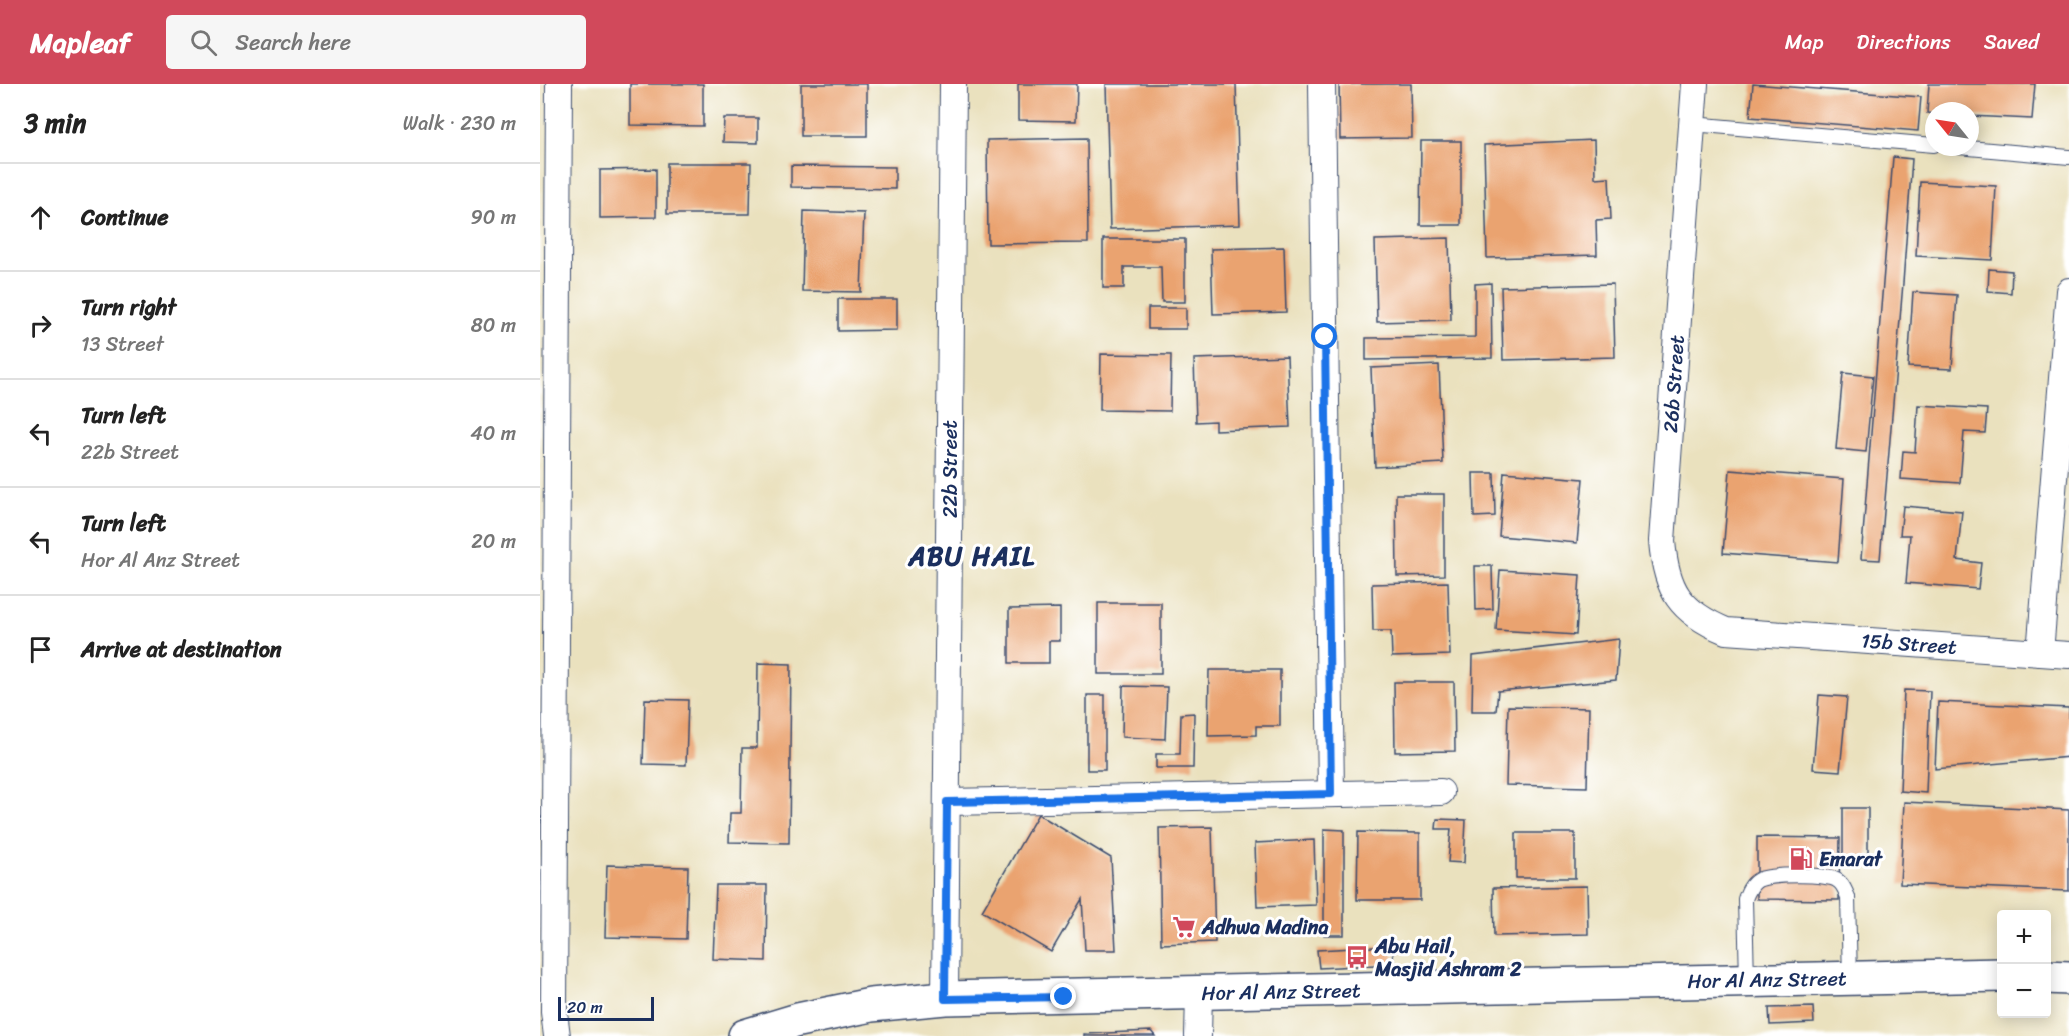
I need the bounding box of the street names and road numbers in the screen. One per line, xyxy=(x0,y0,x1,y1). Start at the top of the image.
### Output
street label: 26b Street xyxy=(1653,334,1695,434)
street label: 22b Street xyxy=(933,420,968,518)
street label: 15b Street xyxy=(1860,623,1958,665)
street label: Hor Al Anz Street xyxy=(1687,961,1847,999)
street label: Hor Al Anz Street xyxy=(1201,973,1361,1011)

